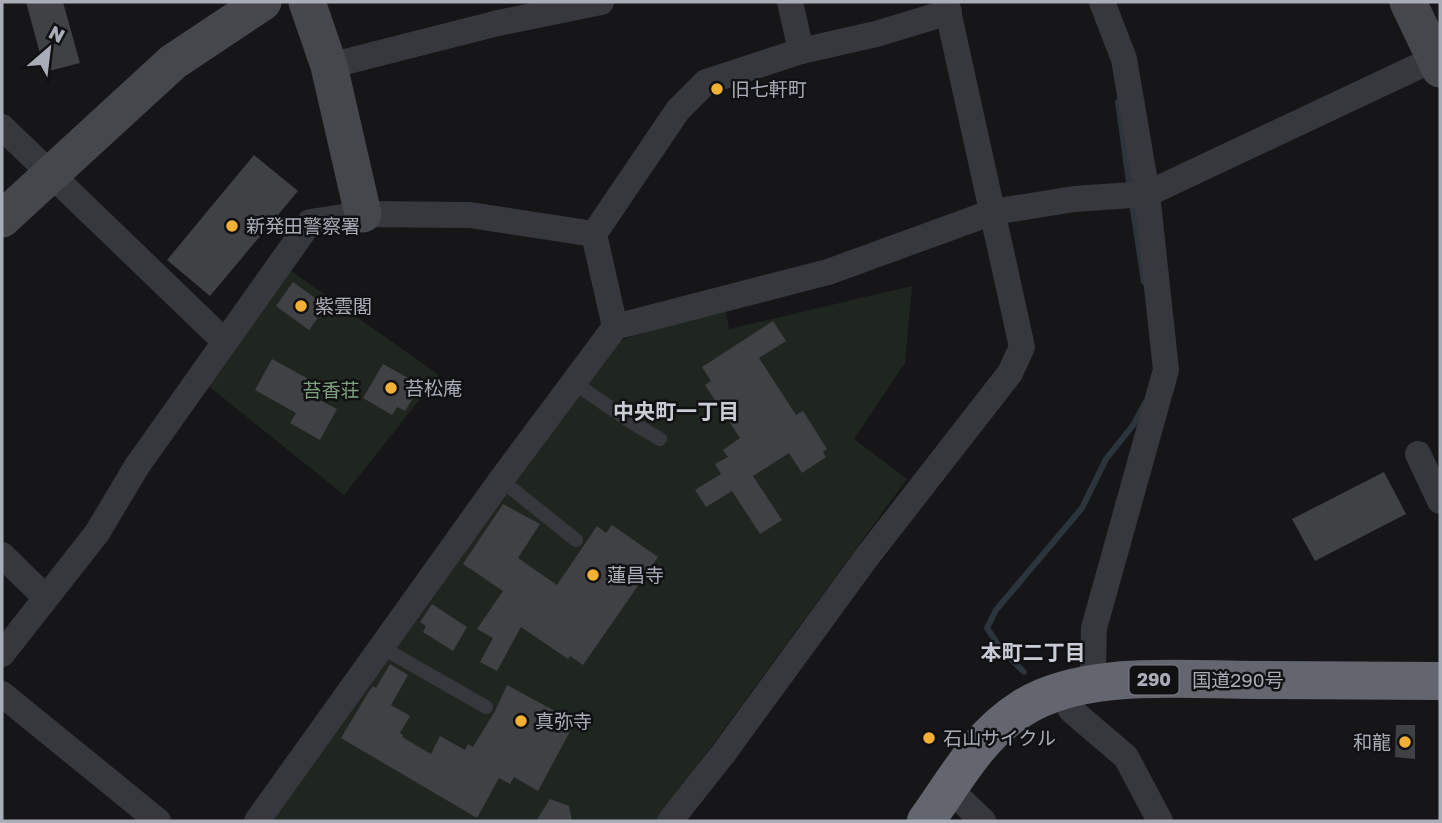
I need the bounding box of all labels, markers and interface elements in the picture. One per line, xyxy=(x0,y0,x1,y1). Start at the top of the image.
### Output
north arrow xyxy=(14,14,84,84)
text: N xyxy=(45,20,69,47)
place label: 旧七軒町 xyxy=(731,77,807,100)
marker: 旧七軒町 xyxy=(709,81,725,97)
place label: 新発田警察署 xyxy=(246,214,360,237)
marker: 新発田警察署 xyxy=(224,218,240,234)
place label: 紫雲閣 xyxy=(315,294,372,317)
marker: 紫雲閣 xyxy=(293,298,309,314)
place label: 苔松庵 xyxy=(405,376,462,399)
park label: 苔香荘 xyxy=(302,378,360,401)
marker: 苔松庵 xyxy=(383,380,399,396)
district label: 中央町一丁目 xyxy=(613,398,739,424)
place label: 蓮昌寺 xyxy=(607,563,664,586)
marker: 蓮昌寺 xyxy=(585,567,601,583)
district label: 本町二丁目 xyxy=(981,639,1086,665)
road number: 290 xyxy=(1130,666,1178,694)
street label: 国道290号 xyxy=(1192,668,1284,691)
place label: 真弥寺 xyxy=(535,709,592,732)
marker: 真弥寺 xyxy=(513,713,529,729)
place label: 石山サイクル xyxy=(943,726,1056,749)
marker: 石山サイクル xyxy=(921,730,937,746)
place label: 和龍 xyxy=(1353,730,1391,753)
marker: 和龍 xyxy=(1397,734,1413,750)

